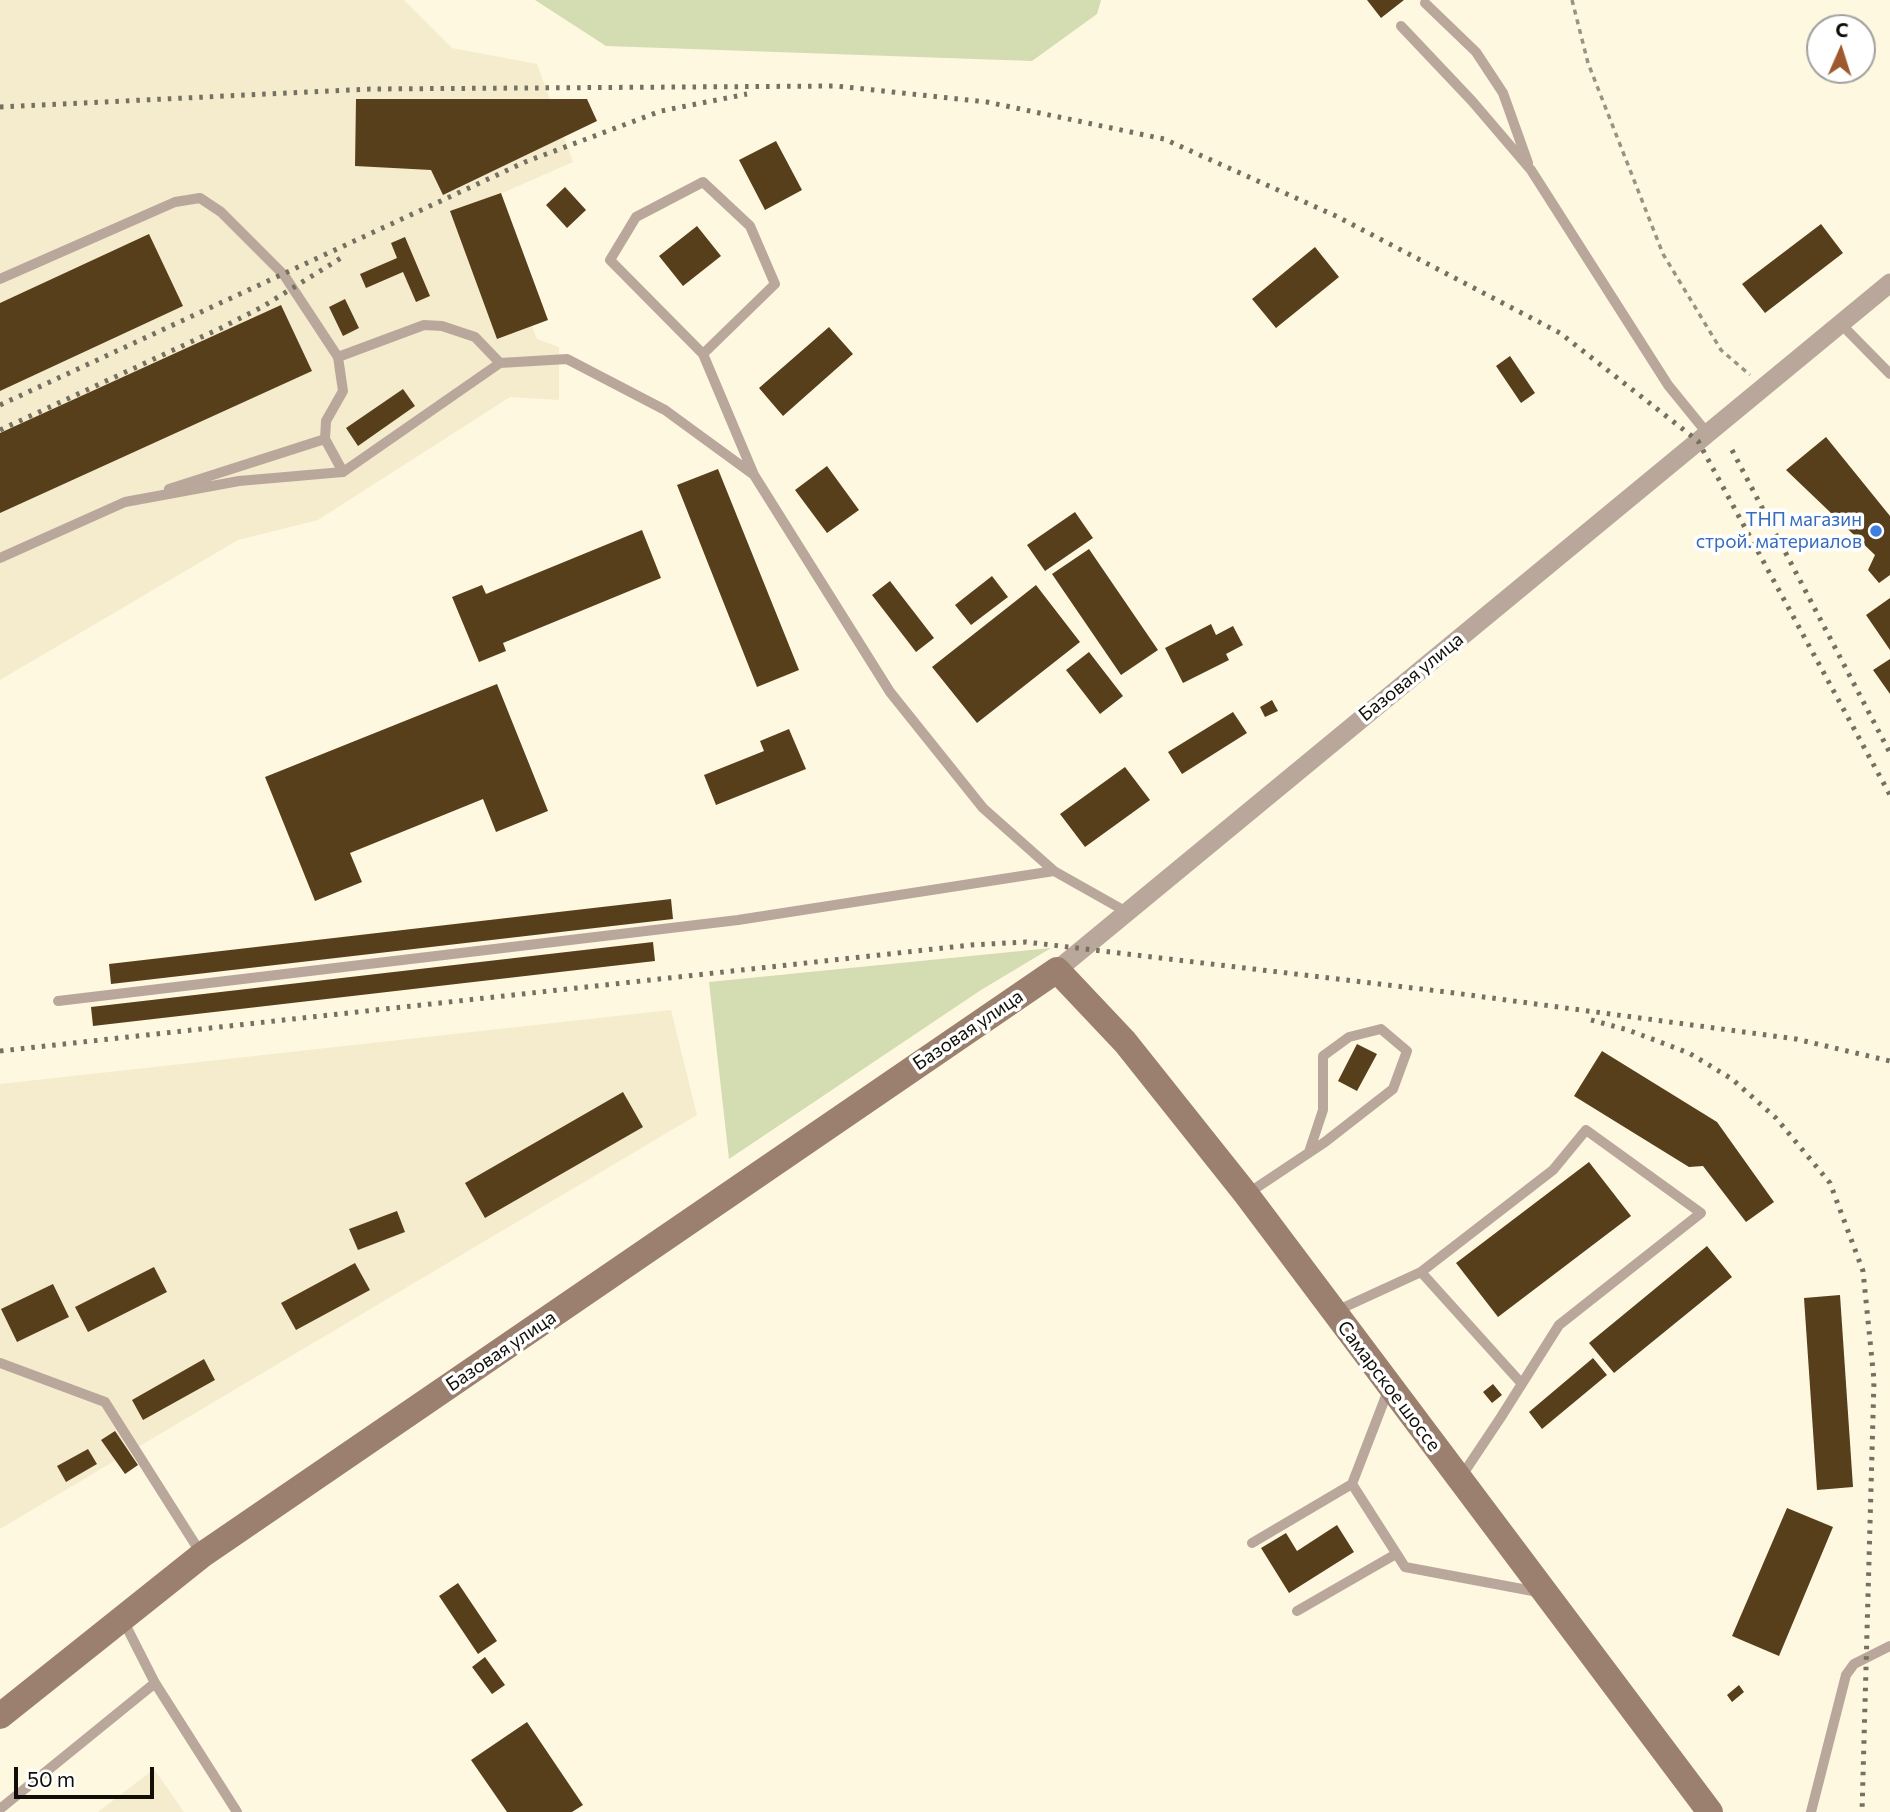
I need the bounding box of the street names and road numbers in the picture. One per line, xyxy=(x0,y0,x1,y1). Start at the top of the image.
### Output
street label: Базовая улица xyxy=(1354,628,1468,726)
street label: Базовая улица xyxy=(909,985,1027,1075)
street label: Базовая улица xyxy=(442,1306,560,1396)
street label: Самарское шоссе xyxy=(1333,1316,1445,1456)

